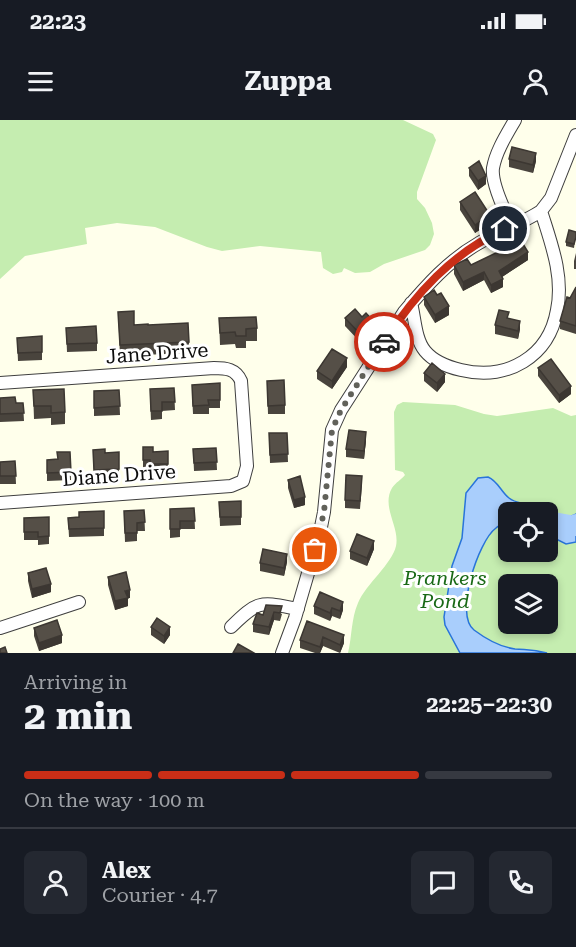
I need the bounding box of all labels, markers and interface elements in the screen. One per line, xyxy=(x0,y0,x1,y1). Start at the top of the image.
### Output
text: 22:23 xyxy=(30,9,86,34)
icon: menu xyxy=(24,65,57,98)
text: Zuppa xyxy=(245,65,331,97)
icon: person xyxy=(519,65,552,98)
pin xyxy=(479,203,530,254)
icon: home xyxy=(488,212,521,245)
courier xyxy=(354,312,414,372)
icon: car xyxy=(368,326,401,359)
street label: Jane Drive xyxy=(105,337,209,369)
street label: Diane Drive xyxy=(61,459,177,491)
map controls xyxy=(498,502,558,634)
button: locate xyxy=(498,502,558,562)
pin xyxy=(289,524,340,575)
icon: bag xyxy=(298,533,331,566)
park label: Prankers Pond xyxy=(402,566,487,613)
button: layers xyxy=(498,574,558,634)
text: Arriving in xyxy=(24,670,127,694)
text: 22:25–22:30 xyxy=(426,692,552,717)
text: 2 min xyxy=(24,693,132,739)
text: On the way · 100 m xyxy=(24,788,205,812)
button: person xyxy=(24,851,87,914)
button: chat xyxy=(411,851,474,914)
button: phone xyxy=(489,851,552,914)
text: Alex xyxy=(102,858,151,883)
text: Courier · 4.7 xyxy=(102,883,218,907)

